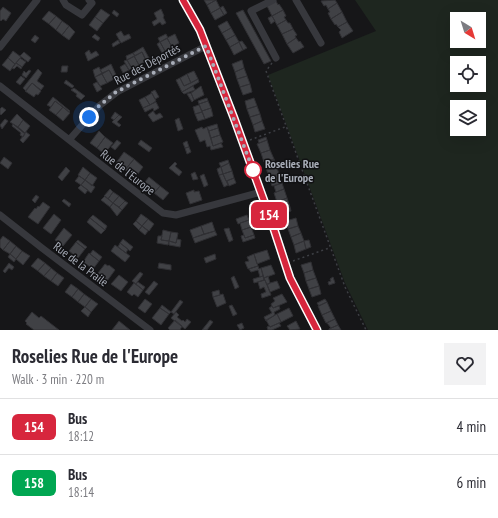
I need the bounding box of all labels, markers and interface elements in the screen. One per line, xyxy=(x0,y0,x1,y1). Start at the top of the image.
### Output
north arrow xyxy=(450,12,486,48)
map controls xyxy=(450,12,486,136)
street label: Rue des Déportés xyxy=(111,40,183,88)
button: locate xyxy=(450,56,486,92)
button: layers xyxy=(450,100,486,136)
your location xyxy=(79,107,99,127)
street label: Rue de l'Europe xyxy=(98,146,158,198)
place label: Roselies Rue de l'Europe xyxy=(265,156,319,185)
marker: Roselies Rue de l'Europe xyxy=(244,161,262,179)
line badge: 154 xyxy=(246,202,292,228)
text: 154 xyxy=(259,206,279,224)
street label: Rue de la Praile xyxy=(51,238,111,290)
button: heart xyxy=(444,343,486,385)
text: Roselies Rue de l'Europe xyxy=(12,344,178,368)
text: Walk · 3 min · 220 m xyxy=(12,371,104,388)
text: Bus xyxy=(68,409,87,428)
text: 4 min xyxy=(456,417,486,436)
text: 154 xyxy=(24,418,44,436)
text: 18:12 xyxy=(68,428,94,445)
text: Bus xyxy=(68,465,87,484)
text: 6 min xyxy=(456,473,486,492)
text: 158 xyxy=(24,474,44,492)
text: 18:14 xyxy=(68,484,94,501)

